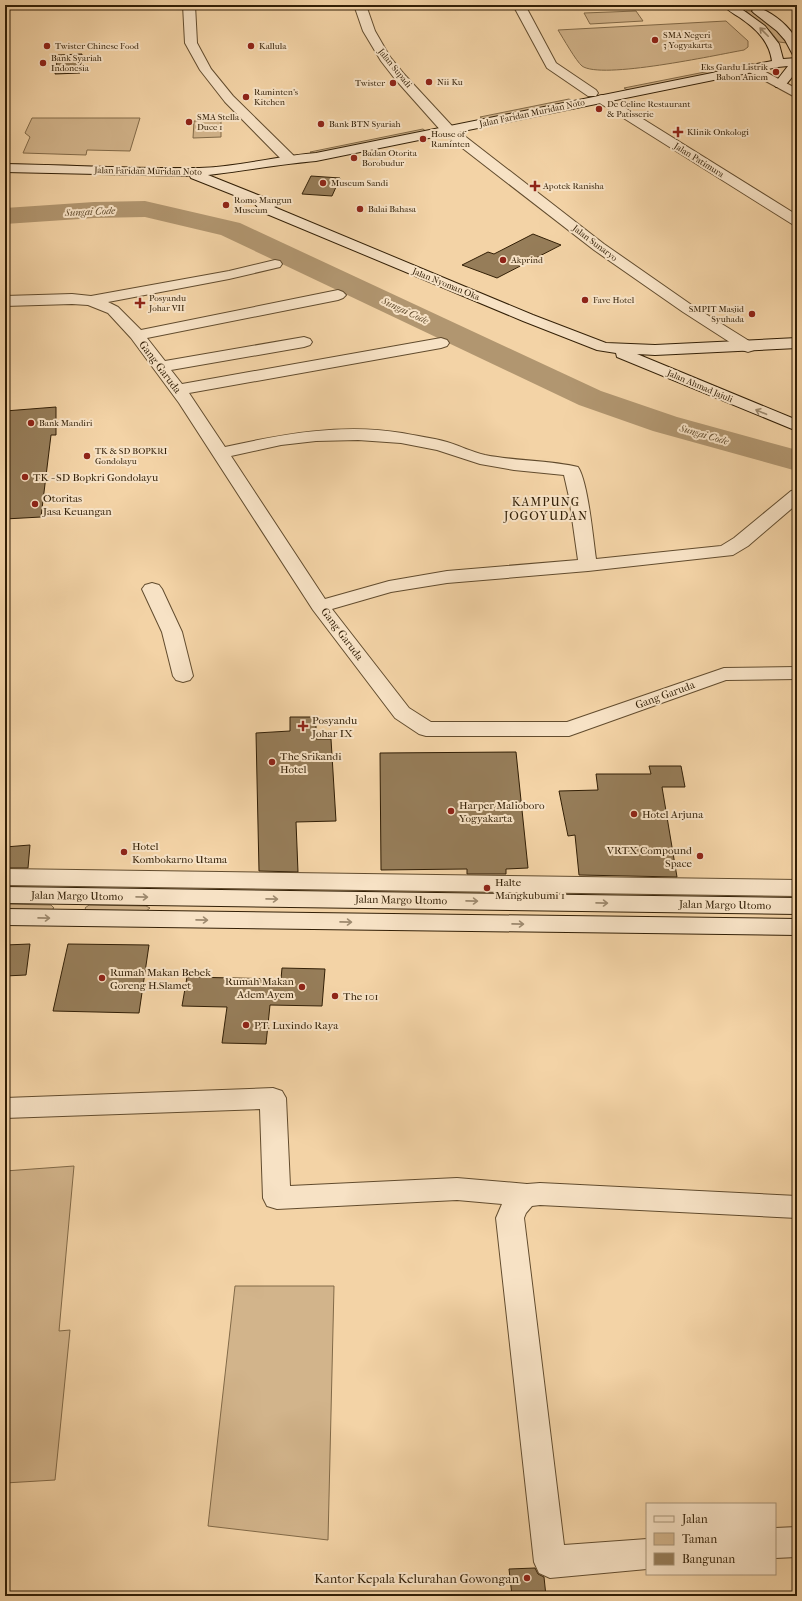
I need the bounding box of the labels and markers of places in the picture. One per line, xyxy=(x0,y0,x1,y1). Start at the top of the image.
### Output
place label: SMA Negeri 3 Yogyakarta xyxy=(663,30,713,50)
marker: SMA Negeri 3 Yogyakarta xyxy=(650,35,660,45)
marker: Twister Chinese Food xyxy=(42,41,52,51)
place label: Twister Chinese Food xyxy=(55,41,139,51)
marker: Kallula xyxy=(246,41,256,51)
place label: Kallula xyxy=(259,41,287,51)
place label: Bank Syariah Indonesia xyxy=(51,53,102,73)
marker: Bank Syariah Indonesia xyxy=(38,58,48,68)
place label: Eks Gardu Listrik - Babon Aniem xyxy=(701,62,769,82)
marker: Eks Gardu Listrik - Babon Aniem xyxy=(771,67,781,77)
marker: Nii-Ku xyxy=(424,77,434,87)
place label: Nii-Ku xyxy=(437,77,463,87)
place label: Twister xyxy=(355,78,385,88)
marker: Twister xyxy=(388,78,398,88)
place label: Raminten’s Kitchen xyxy=(254,87,299,107)
marker: Raminten’s Kitchen xyxy=(241,92,251,102)
place label: De Celine Restaurant & Patisserie xyxy=(607,99,691,119)
marker: De Celine Restaurant & Patisserie xyxy=(594,104,604,114)
place label: SMA Stella Duce 1 xyxy=(197,112,240,132)
marker: SMA Stella Duce 1 xyxy=(184,117,194,127)
marker: Bank BTN Syariah xyxy=(316,119,326,129)
place label: Bank BTN Syariah xyxy=(329,119,401,129)
marker: Klinik Onkologi xyxy=(672,126,684,138)
place label: Klinik Onkologi xyxy=(687,127,749,137)
place label: House of Raminten xyxy=(431,129,471,149)
marker: House of Raminten xyxy=(418,134,428,144)
place label: Badan Otorita Borobudur xyxy=(362,148,418,168)
marker: Badan Otorita Borobudur xyxy=(349,153,359,163)
marker: Museum Sandi xyxy=(318,178,328,188)
place label: Museum Sandi xyxy=(331,178,388,188)
marker: Apotek Ranisha xyxy=(530,181,540,191)
place label: Apotek Ranisha xyxy=(542,181,604,191)
place label: Romo Mangun Museum xyxy=(234,195,293,215)
marker: Romo Mangun Museum xyxy=(221,200,231,210)
marker: Balai Bahasa xyxy=(355,204,365,214)
place label: Balai Bahasa xyxy=(368,204,417,214)
marker: Akprind xyxy=(498,255,508,265)
place label: Akprind xyxy=(510,255,543,265)
place label: Posyandu Johar VII xyxy=(148,293,186,313)
marker: Fave Hotel xyxy=(580,295,590,305)
place label: Fave Hotel xyxy=(593,295,635,305)
marker: Posyandu Johar VII xyxy=(134,297,146,309)
place label: SMPIT Masjid Syuhada xyxy=(689,304,745,324)
marker: SMPIT Masjid Syuhada xyxy=(747,309,757,319)
marker: Bank Mandiri xyxy=(26,418,36,428)
place label: Bank Mandiri xyxy=(39,418,93,428)
place label: TK & SD BOPKRI Gondolayu xyxy=(95,446,168,466)
marker: TK & SD BOPKRI Gondolayu xyxy=(82,451,92,461)
place label: TK - SD Bopkri Gondolayu xyxy=(33,471,159,484)
marker: TK - SD Bopkri Gondolayu xyxy=(20,472,30,482)
place label: Otoritas Jasa Keuangan xyxy=(42,492,112,518)
marker: Otoritas Jasa Keuangan xyxy=(30,499,40,509)
place label: Posyandu Johar IX xyxy=(311,714,358,740)
marker: Posyandu Johar IX xyxy=(297,720,309,732)
place label: The Srikandi Hotel xyxy=(280,750,342,776)
marker: The Srikandi Hotel xyxy=(267,757,277,767)
place label: Harper Malioboro Yogyakarta xyxy=(458,799,545,825)
marker: Harper Malioboro Yogyakarta xyxy=(446,806,456,816)
place label: Hotel Arjuna xyxy=(642,808,704,821)
marker: Hotel Arjuna xyxy=(629,809,639,819)
place label: Hotel Kombokarno Utama xyxy=(132,840,228,866)
place label: VRTX Compound Space xyxy=(606,844,693,870)
marker: Hotel Kombokarno Utama xyxy=(119,847,129,857)
marker: VRTX Compound Space xyxy=(695,851,705,861)
place label: Halte Mangkubumi 1 xyxy=(495,876,565,902)
marker: Halte Mangkubumi 1 xyxy=(482,883,492,893)
place label: Rumah Makan Bebek Goreng H.Slamet xyxy=(110,966,211,992)
marker: Rumah Makan Bebek Goreng H.Slamet xyxy=(97,973,107,983)
place label: Rumah Makan Adem Ayem xyxy=(225,975,295,1001)
marker: Rumah Makan Adem Ayem xyxy=(297,982,307,992)
place label: The 101 xyxy=(343,990,378,1003)
marker: The 101 xyxy=(330,991,340,1001)
place label: PT. Luxindo Raya xyxy=(254,1019,339,1032)
marker: PT. Luxindo Raya xyxy=(241,1020,251,1030)
place label: Kantor Kepala Kelurahan Gowongan xyxy=(314,1571,519,1586)
marker: Kantor Kepala Kelurahan Gowongan xyxy=(522,1573,532,1583)

